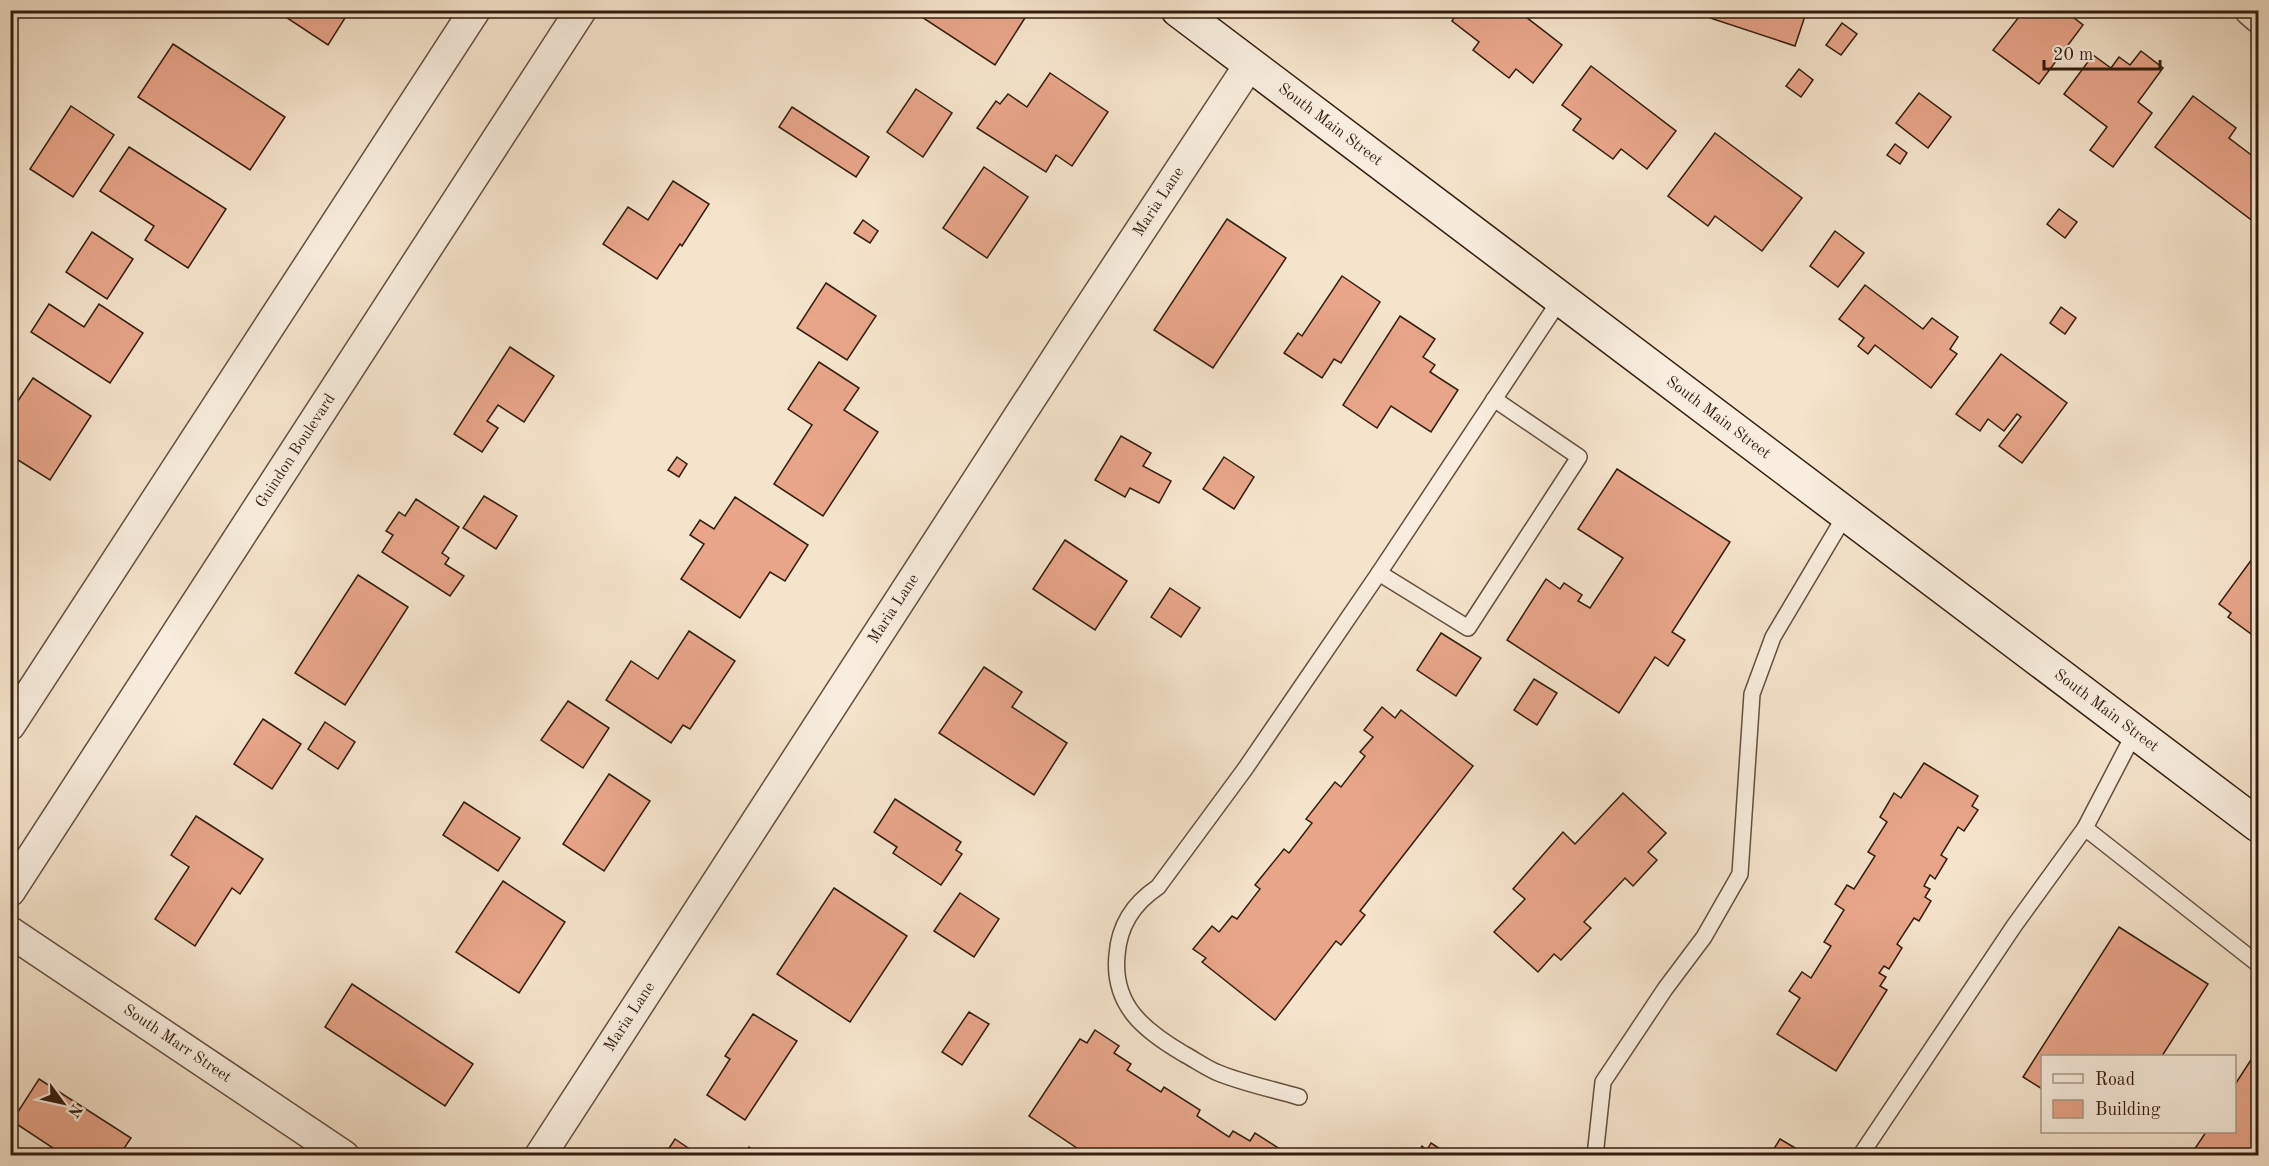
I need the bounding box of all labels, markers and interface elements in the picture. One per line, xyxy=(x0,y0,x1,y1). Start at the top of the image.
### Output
scale bar xyxy=(2044,33,2160,71)
text: 20 m xyxy=(2053,46,2093,64)
street label: South Main Street xyxy=(1275,81,1386,170)
street label: Maria Lane xyxy=(1131,164,1187,240)
street label: South Main Street xyxy=(1663,374,1774,463)
street label: Guindon Boulevard xyxy=(253,391,339,511)
street label: Maria Lane xyxy=(866,571,922,647)
street label: South Main Street xyxy=(2051,667,2162,756)
street label: Maria Lane xyxy=(602,979,658,1055)
street label: South Marr Street xyxy=(120,1002,234,1086)
legend xyxy=(2041,1055,2236,1133)
text: Road xyxy=(2095,1071,2135,1089)
north arrow xyxy=(33,1073,93,1133)
text: N xyxy=(63,1101,84,1120)
text: Building xyxy=(2095,1101,2161,1119)

